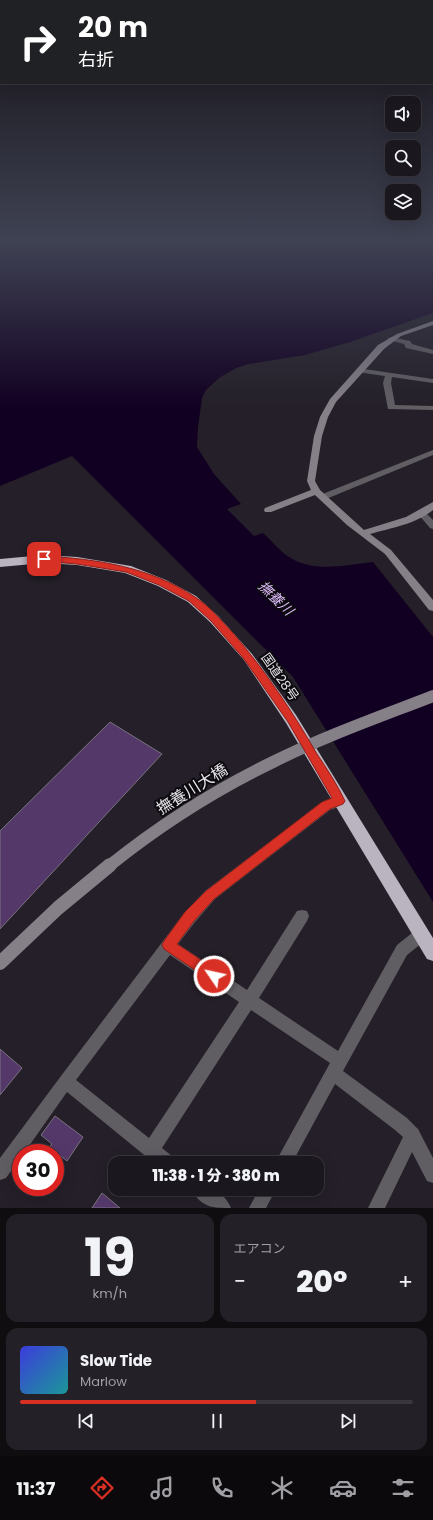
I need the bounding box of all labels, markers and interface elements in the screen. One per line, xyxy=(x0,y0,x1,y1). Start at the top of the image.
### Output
text: 20 m xyxy=(78,8,148,47)
icon: right xyxy=(12,16,64,68)
text: 右折 xyxy=(78,47,114,72)
map controls xyxy=(385,96,421,220)
button: sound xyxy=(385,96,421,132)
button: search xyxy=(385,140,421,176)
button: layers xyxy=(385,184,421,220)
pin xyxy=(27,542,61,576)
icon: arrive xyxy=(33,548,55,570)
water label: 撫養川 xyxy=(254,576,299,621)
street label: 国道28号 xyxy=(257,649,303,705)
street label: 撫養川大橋 xyxy=(152,758,232,820)
position arrow xyxy=(193,955,235,997)
speed limit sign: 30 xyxy=(12,1144,64,1196)
text: 11:38 · 1 分 · 380 m xyxy=(152,1165,280,1186)
text: 19 xyxy=(84,1221,136,1294)
text: エアコン xyxy=(234,1239,286,1258)
text: 20° xyxy=(296,1260,347,1303)
text: − xyxy=(234,1266,246,1297)
text: + xyxy=(398,1266,413,1297)
text: km/h xyxy=(92,1284,127,1303)
text: Slow Tide xyxy=(80,1350,152,1371)
text: Marlow xyxy=(80,1372,127,1391)
icon: previous xyxy=(75,1410,97,1432)
icon: pause xyxy=(206,1410,228,1432)
icon: next xyxy=(337,1410,359,1432)
icon: directions xyxy=(88,1474,116,1502)
icon: music xyxy=(148,1474,176,1502)
icon: phone xyxy=(208,1474,236,1502)
icon: climate xyxy=(268,1474,296,1502)
icon: car xyxy=(329,1474,357,1502)
icon: filters xyxy=(389,1474,417,1502)
text: 11:37 xyxy=(16,1476,55,1501)

